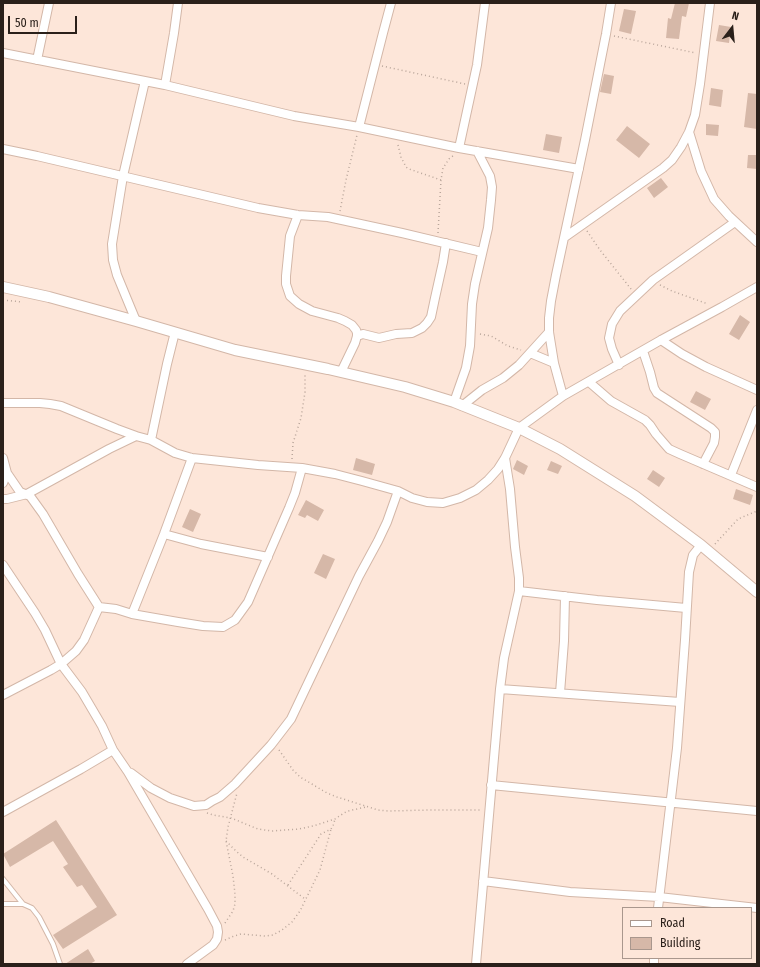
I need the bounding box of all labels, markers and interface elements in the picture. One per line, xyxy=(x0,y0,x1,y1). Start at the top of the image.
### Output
scale bar xyxy=(10,8,79,34)
north arrow xyxy=(712,8,752,48)
text: N xyxy=(730,9,740,23)
text: 50 m xyxy=(15,16,39,30)
legend xyxy=(622,907,752,959)
text: Road xyxy=(660,916,685,930)
text: Building xyxy=(660,936,700,950)

